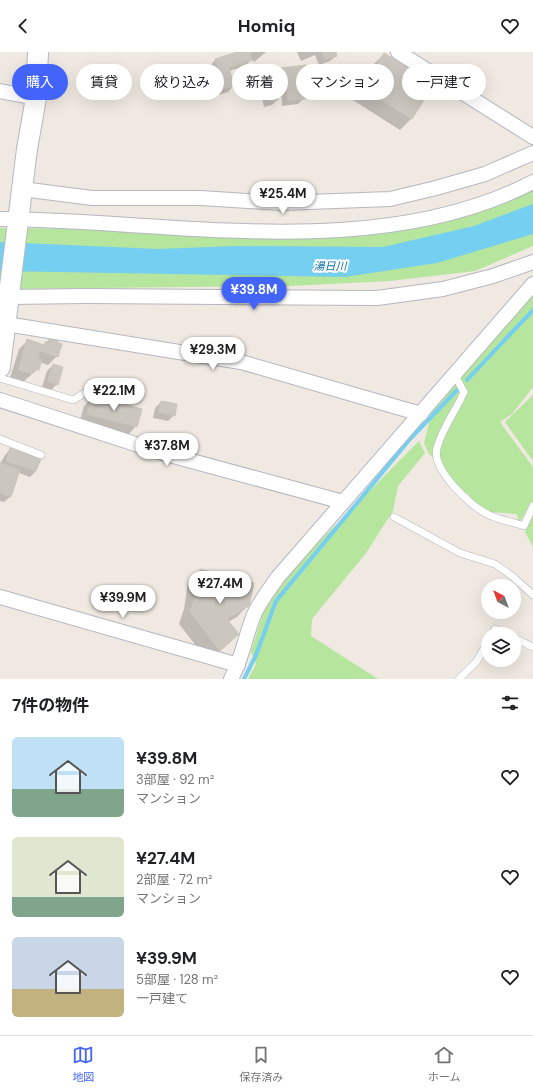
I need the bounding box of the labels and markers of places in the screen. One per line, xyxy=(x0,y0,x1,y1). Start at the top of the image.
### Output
pin: ¥25.4M xyxy=(250,181,316,215)
pin: ¥39.8M xyxy=(221,277,287,311)
pin: ¥29.3M xyxy=(180,337,246,371)
pin: ¥22.1M xyxy=(81,378,147,412)
pin: ¥37.8M xyxy=(134,433,200,467)
pin: ¥27.4M xyxy=(187,571,253,605)
pin: ¥39.9M xyxy=(90,585,156,619)

